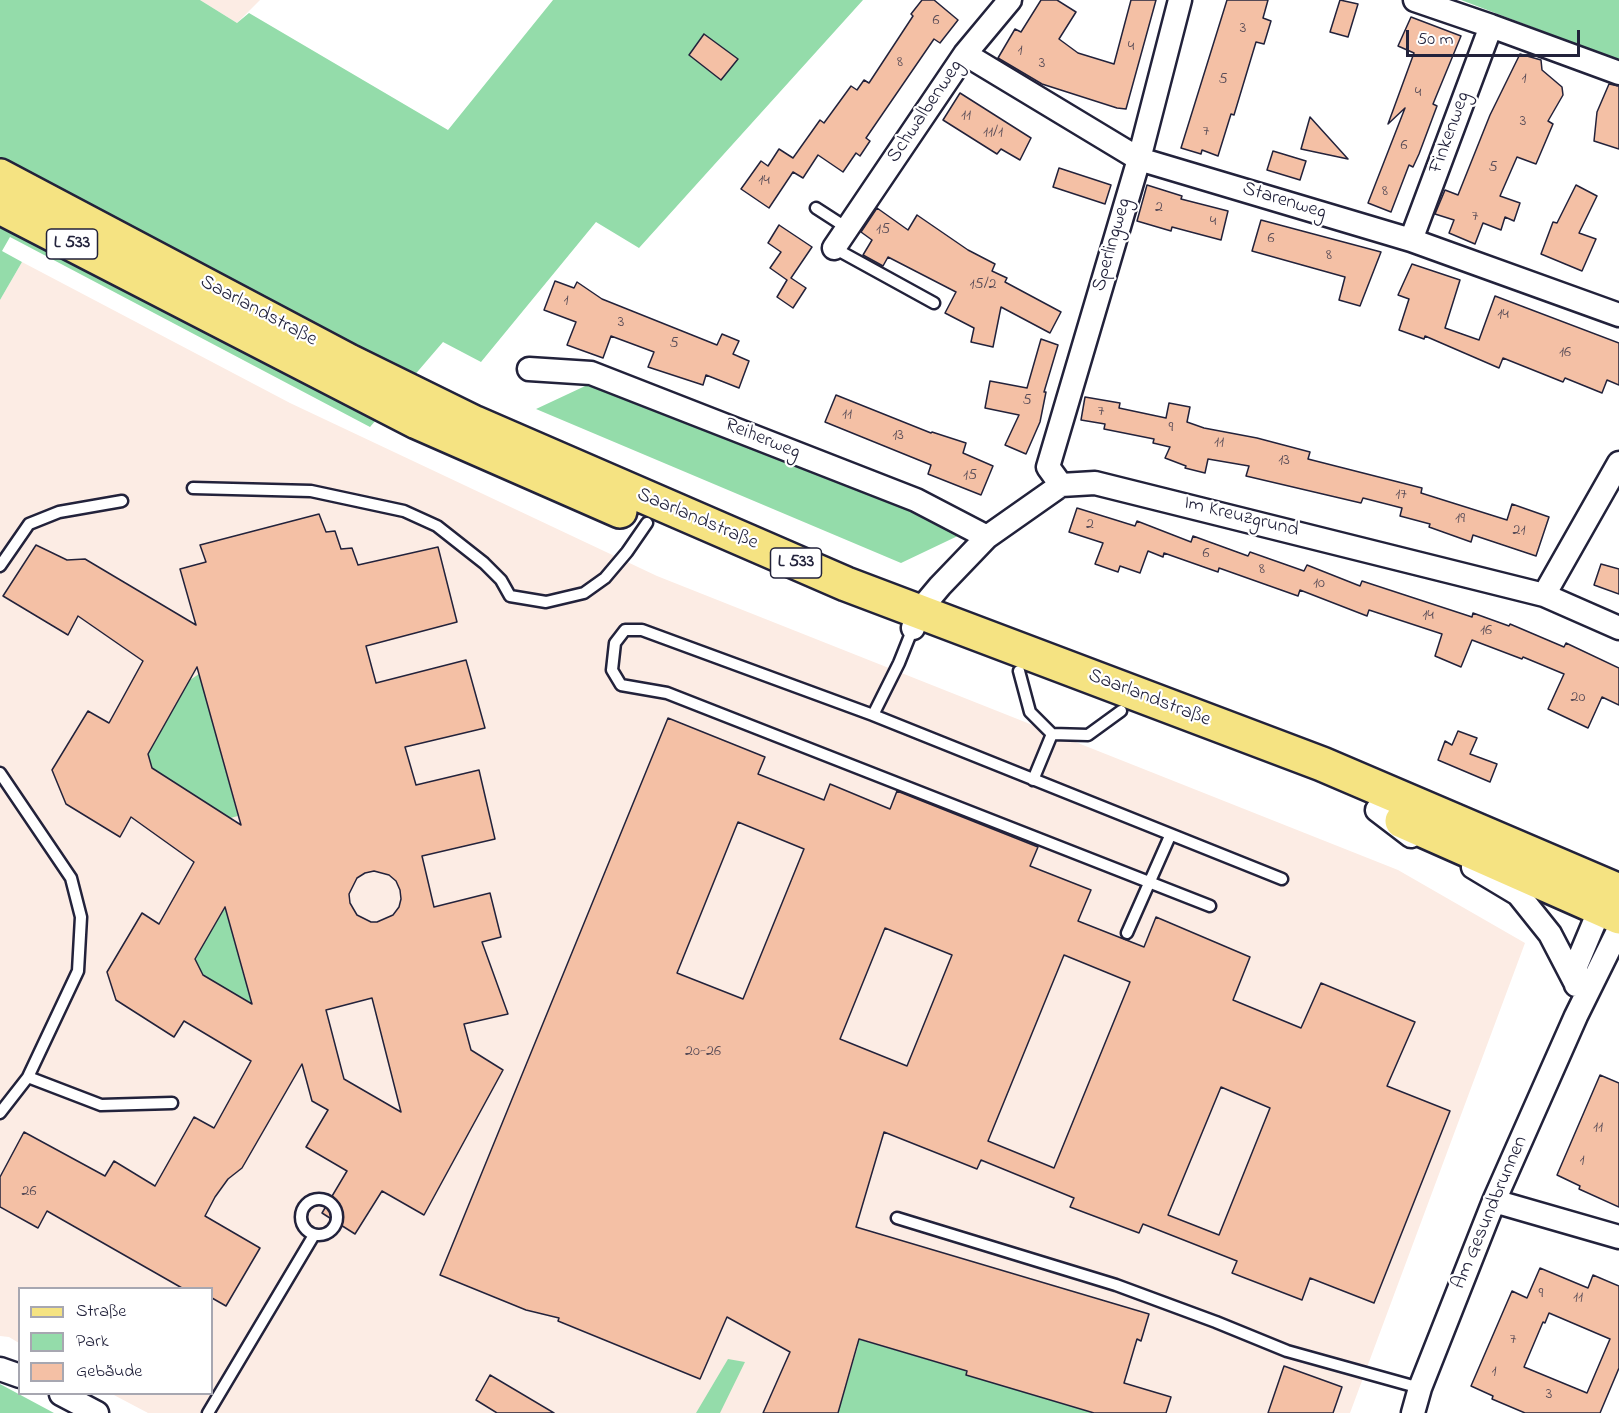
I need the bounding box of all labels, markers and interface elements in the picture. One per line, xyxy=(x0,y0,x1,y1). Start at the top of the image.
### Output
house number: 6 xyxy=(932,11,940,31)
scale bar xyxy=(1409,18,1583,56)
house number: 3 xyxy=(1240,19,1246,39)
text: 50 m xyxy=(1417,27,1454,53)
house number: 4 xyxy=(1128,37,1134,57)
house number: 1 xyxy=(1017,41,1023,61)
house number: 8 xyxy=(897,53,903,73)
house number: 3 xyxy=(1039,54,1045,74)
street label: Schwalbenweg xyxy=(883,56,969,168)
house number: 1 xyxy=(1521,69,1527,89)
house number: 5 xyxy=(1218,70,1228,90)
house number: 4 xyxy=(1415,83,1421,103)
street label: Finkenweg xyxy=(1425,89,1477,177)
house number: 11 xyxy=(961,106,971,126)
house number: 3 xyxy=(1520,112,1526,132)
house number: 7 xyxy=(1203,122,1209,142)
house number: 11/1 xyxy=(983,123,1003,143)
house number: 6 xyxy=(1400,136,1408,156)
house number: 5 xyxy=(1488,158,1498,178)
house number: 14 xyxy=(758,171,770,191)
street label: Starenweg xyxy=(1239,178,1329,226)
house number: 8 xyxy=(1382,182,1388,202)
street label: Sperlingweg xyxy=(1088,196,1138,294)
house number: 2 xyxy=(1155,198,1163,218)
house number: 7 xyxy=(1472,207,1478,227)
house number: 4 xyxy=(1210,212,1216,232)
house number: 15 xyxy=(876,220,890,240)
road number: L 533 xyxy=(46,229,98,259)
house number: 6 xyxy=(1267,229,1275,249)
house number: 8 xyxy=(1326,246,1332,266)
street label: Saarlandstraße xyxy=(195,271,321,353)
house number: 15/2 xyxy=(969,275,997,295)
house number: 1 xyxy=(563,291,569,311)
house number: 14 xyxy=(1497,305,1509,325)
house number: 3 xyxy=(618,313,624,333)
house number: 5 xyxy=(669,334,679,354)
house number: 16 xyxy=(1559,343,1571,363)
house number: 5 xyxy=(1022,391,1032,411)
house number: 7 xyxy=(1098,402,1104,422)
house number: 11 xyxy=(842,405,852,425)
street label: Reiherweg xyxy=(721,414,803,466)
house number: 9 xyxy=(1169,418,1173,438)
house number: 13 xyxy=(892,426,904,446)
house number: 11 xyxy=(1214,433,1224,453)
house number: 13 xyxy=(1278,451,1290,471)
house number: 15 xyxy=(963,466,977,486)
street label: Saarlandstraße xyxy=(633,484,761,556)
house number: 17 xyxy=(1395,485,1407,505)
street label: Im Kreuzgrund xyxy=(1181,492,1301,544)
house number: 19 xyxy=(1455,509,1465,529)
house number: 2 xyxy=(1086,515,1094,535)
house number: 21 xyxy=(1512,521,1526,541)
house number: 6 xyxy=(1202,544,1210,564)
road number: L 533 xyxy=(770,548,822,578)
house number: 8 xyxy=(1259,560,1265,580)
house number: 10 xyxy=(1313,574,1325,594)
house number: 14 xyxy=(1422,606,1434,626)
house number: 16 xyxy=(1480,621,1492,641)
street label: Saarlandstraße xyxy=(1084,665,1214,733)
house number: 20 xyxy=(1571,688,1585,708)
house number: 20-26 xyxy=(685,1042,721,1062)
house number: 11 xyxy=(1593,1118,1603,1138)
street label: Am Gesundbrunnen xyxy=(1448,1133,1534,1293)
house number: 1 xyxy=(1579,1151,1585,1171)
house number: 26 xyxy=(22,1182,36,1202)
house number: 9 xyxy=(1539,1284,1543,1304)
legend xyxy=(18,1287,213,1395)
house number: 11 xyxy=(1573,1288,1583,1308)
text: Straße xyxy=(76,1299,126,1325)
text: Park xyxy=(76,1329,109,1355)
house number: 7 xyxy=(1510,1330,1516,1350)
text: Gebäude xyxy=(76,1359,142,1385)
house number: 1 xyxy=(1491,1362,1497,1382)
house number: 3 xyxy=(1546,1385,1552,1405)

